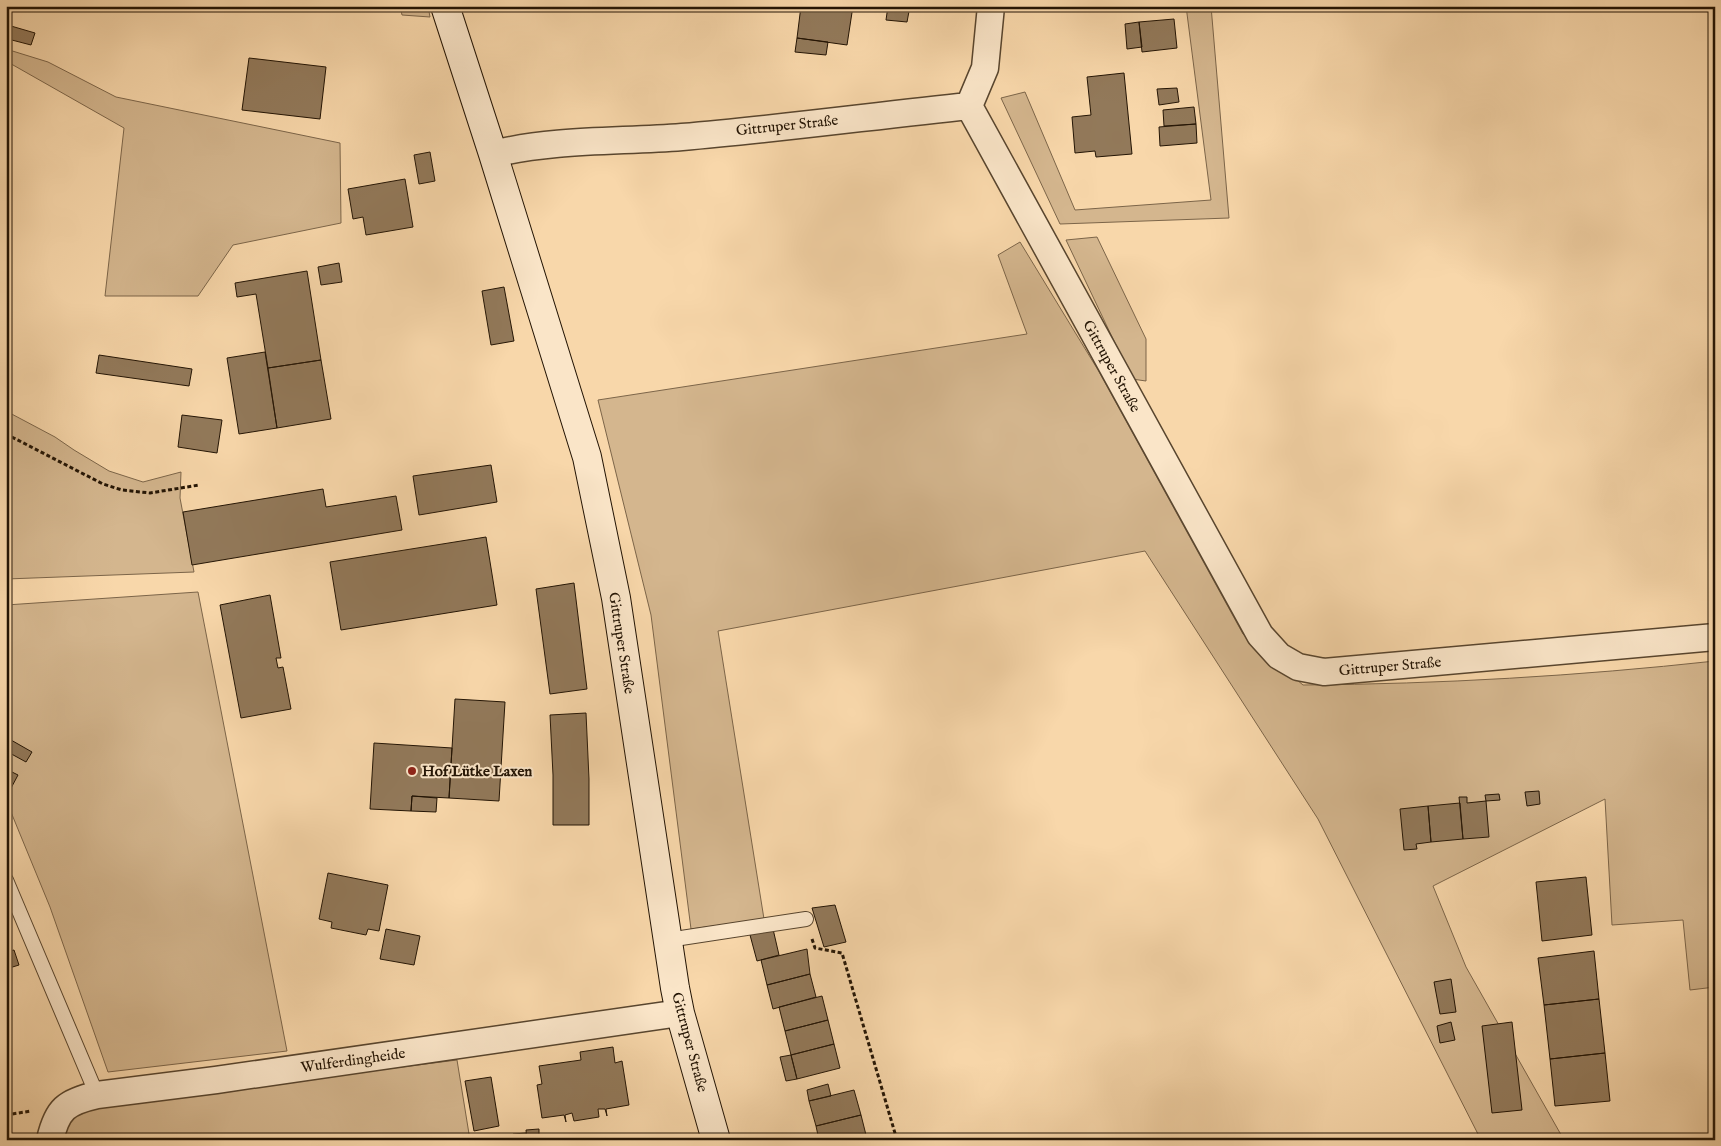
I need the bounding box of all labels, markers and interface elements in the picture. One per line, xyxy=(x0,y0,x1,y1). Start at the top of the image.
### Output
street label: Gittruper Straße xyxy=(735,111,839,140)
street label: Gittruper Straße xyxy=(1078,317,1145,416)
street label: Gittruper Straße xyxy=(604,591,639,695)
street label: Gittruper Straße xyxy=(1338,653,1442,680)
place label: Hof Lütke Laxen xyxy=(422,762,532,781)
marker: Hof Lütke Laxen xyxy=(406,765,418,777)
street label: Gittruper Straße xyxy=(667,990,712,1094)
street label: Wulferdingheide xyxy=(300,1044,407,1077)

